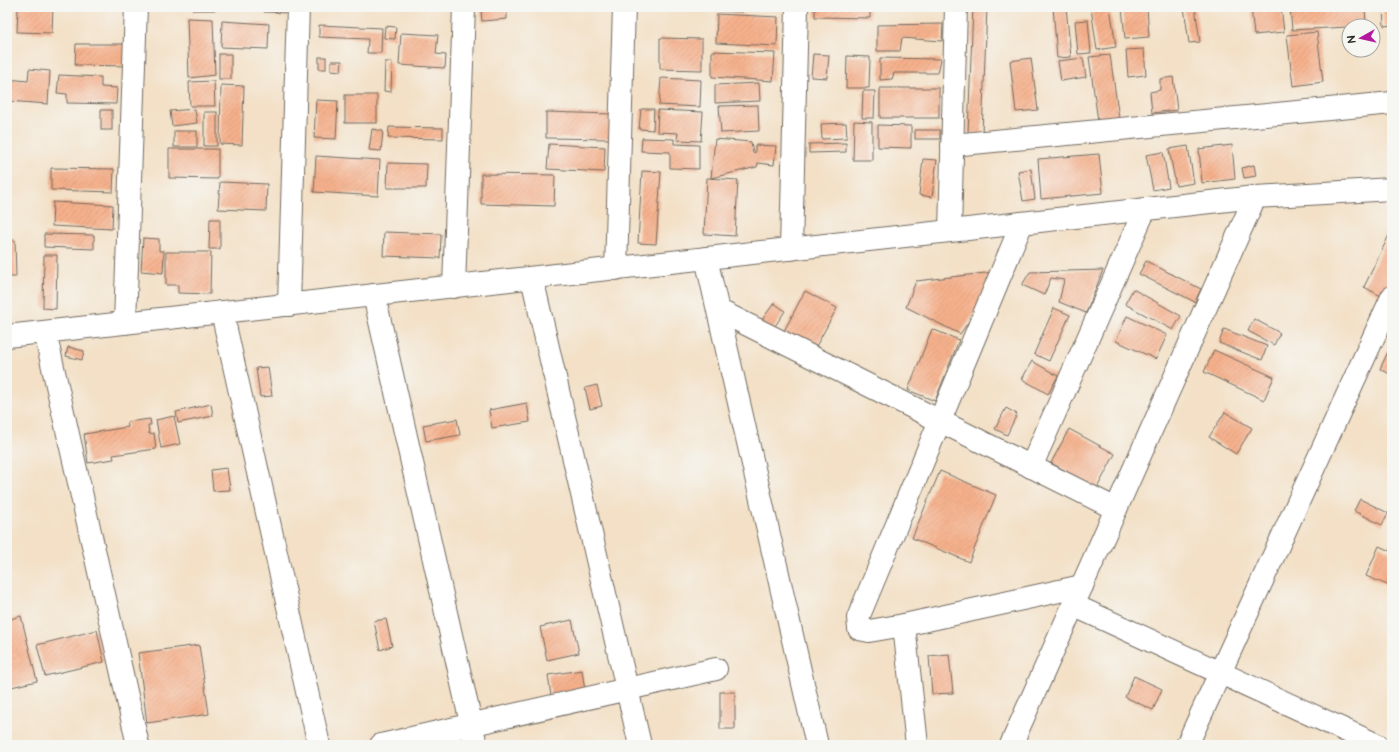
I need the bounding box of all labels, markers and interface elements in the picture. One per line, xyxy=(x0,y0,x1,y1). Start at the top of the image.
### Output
north arrow xyxy=(1341,18,1381,58)
text: N xyxy=(1344,35,1360,44)

